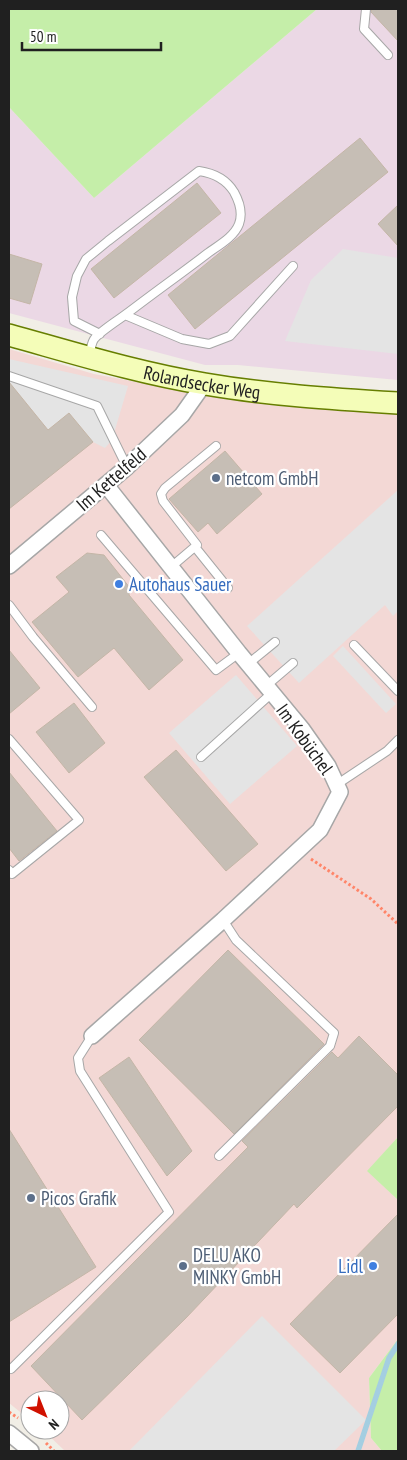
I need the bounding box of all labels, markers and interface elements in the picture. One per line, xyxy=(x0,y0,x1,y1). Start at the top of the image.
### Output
scale bar xyxy=(22,20,161,52)
text: 50 m xyxy=(30,27,56,46)
street label: Rolandsecker Weg xyxy=(141,360,262,404)
street label: Im Kettelfeld xyxy=(71,442,151,516)
place label: netcom GmbH xyxy=(226,466,318,490)
marker: netcom GmbH xyxy=(210,472,222,484)
place label: Autohaus Sauer xyxy=(129,572,232,596)
marker: Autohaus Sauer xyxy=(113,578,125,590)
street label: Im Kobüchel xyxy=(271,699,339,779)
place label: Picos Grafik xyxy=(41,1186,117,1210)
marker: Picos Grafik xyxy=(25,1192,37,1204)
place label: DELU AKO MINKY GmbH xyxy=(193,1243,281,1289)
place label: Lidl xyxy=(338,1254,364,1278)
marker: DELU AKO MINKY GmbH xyxy=(177,1260,189,1272)
marker: Lidl xyxy=(367,1260,379,1272)
north arrow xyxy=(20,1390,70,1440)
text: N xyxy=(45,1415,63,1434)

